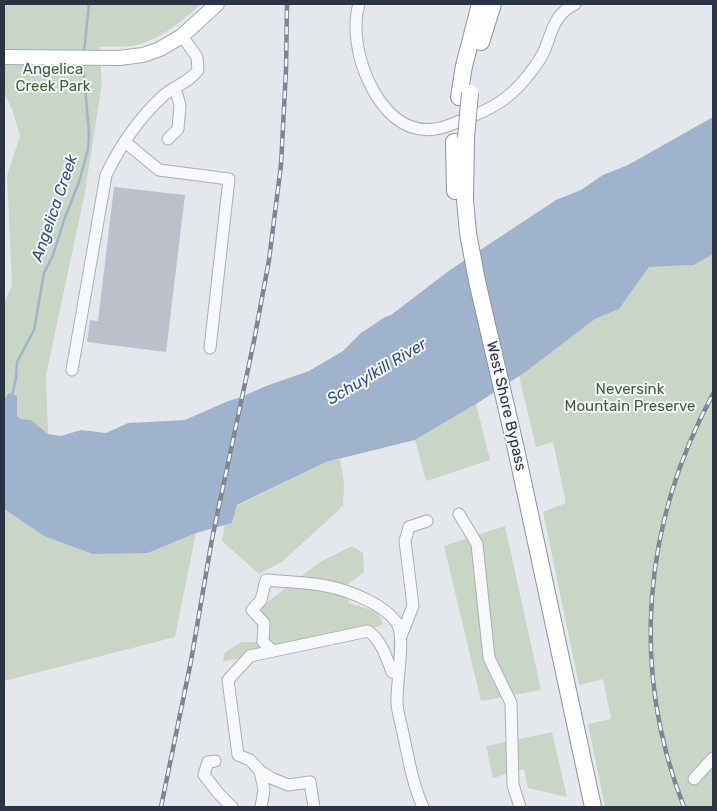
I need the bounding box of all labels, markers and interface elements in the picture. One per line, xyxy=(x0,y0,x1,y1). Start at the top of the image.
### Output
park label: Angelica Creek Park xyxy=(16,61,90,96)
water label: Angelica Creek xyxy=(28,152,82,264)
water label: Schuylkill River xyxy=(324,335,430,409)
street label: West Shore Bypass xyxy=(482,339,530,473)
park label: Neversink Mountain Preserve xyxy=(565,381,695,416)

